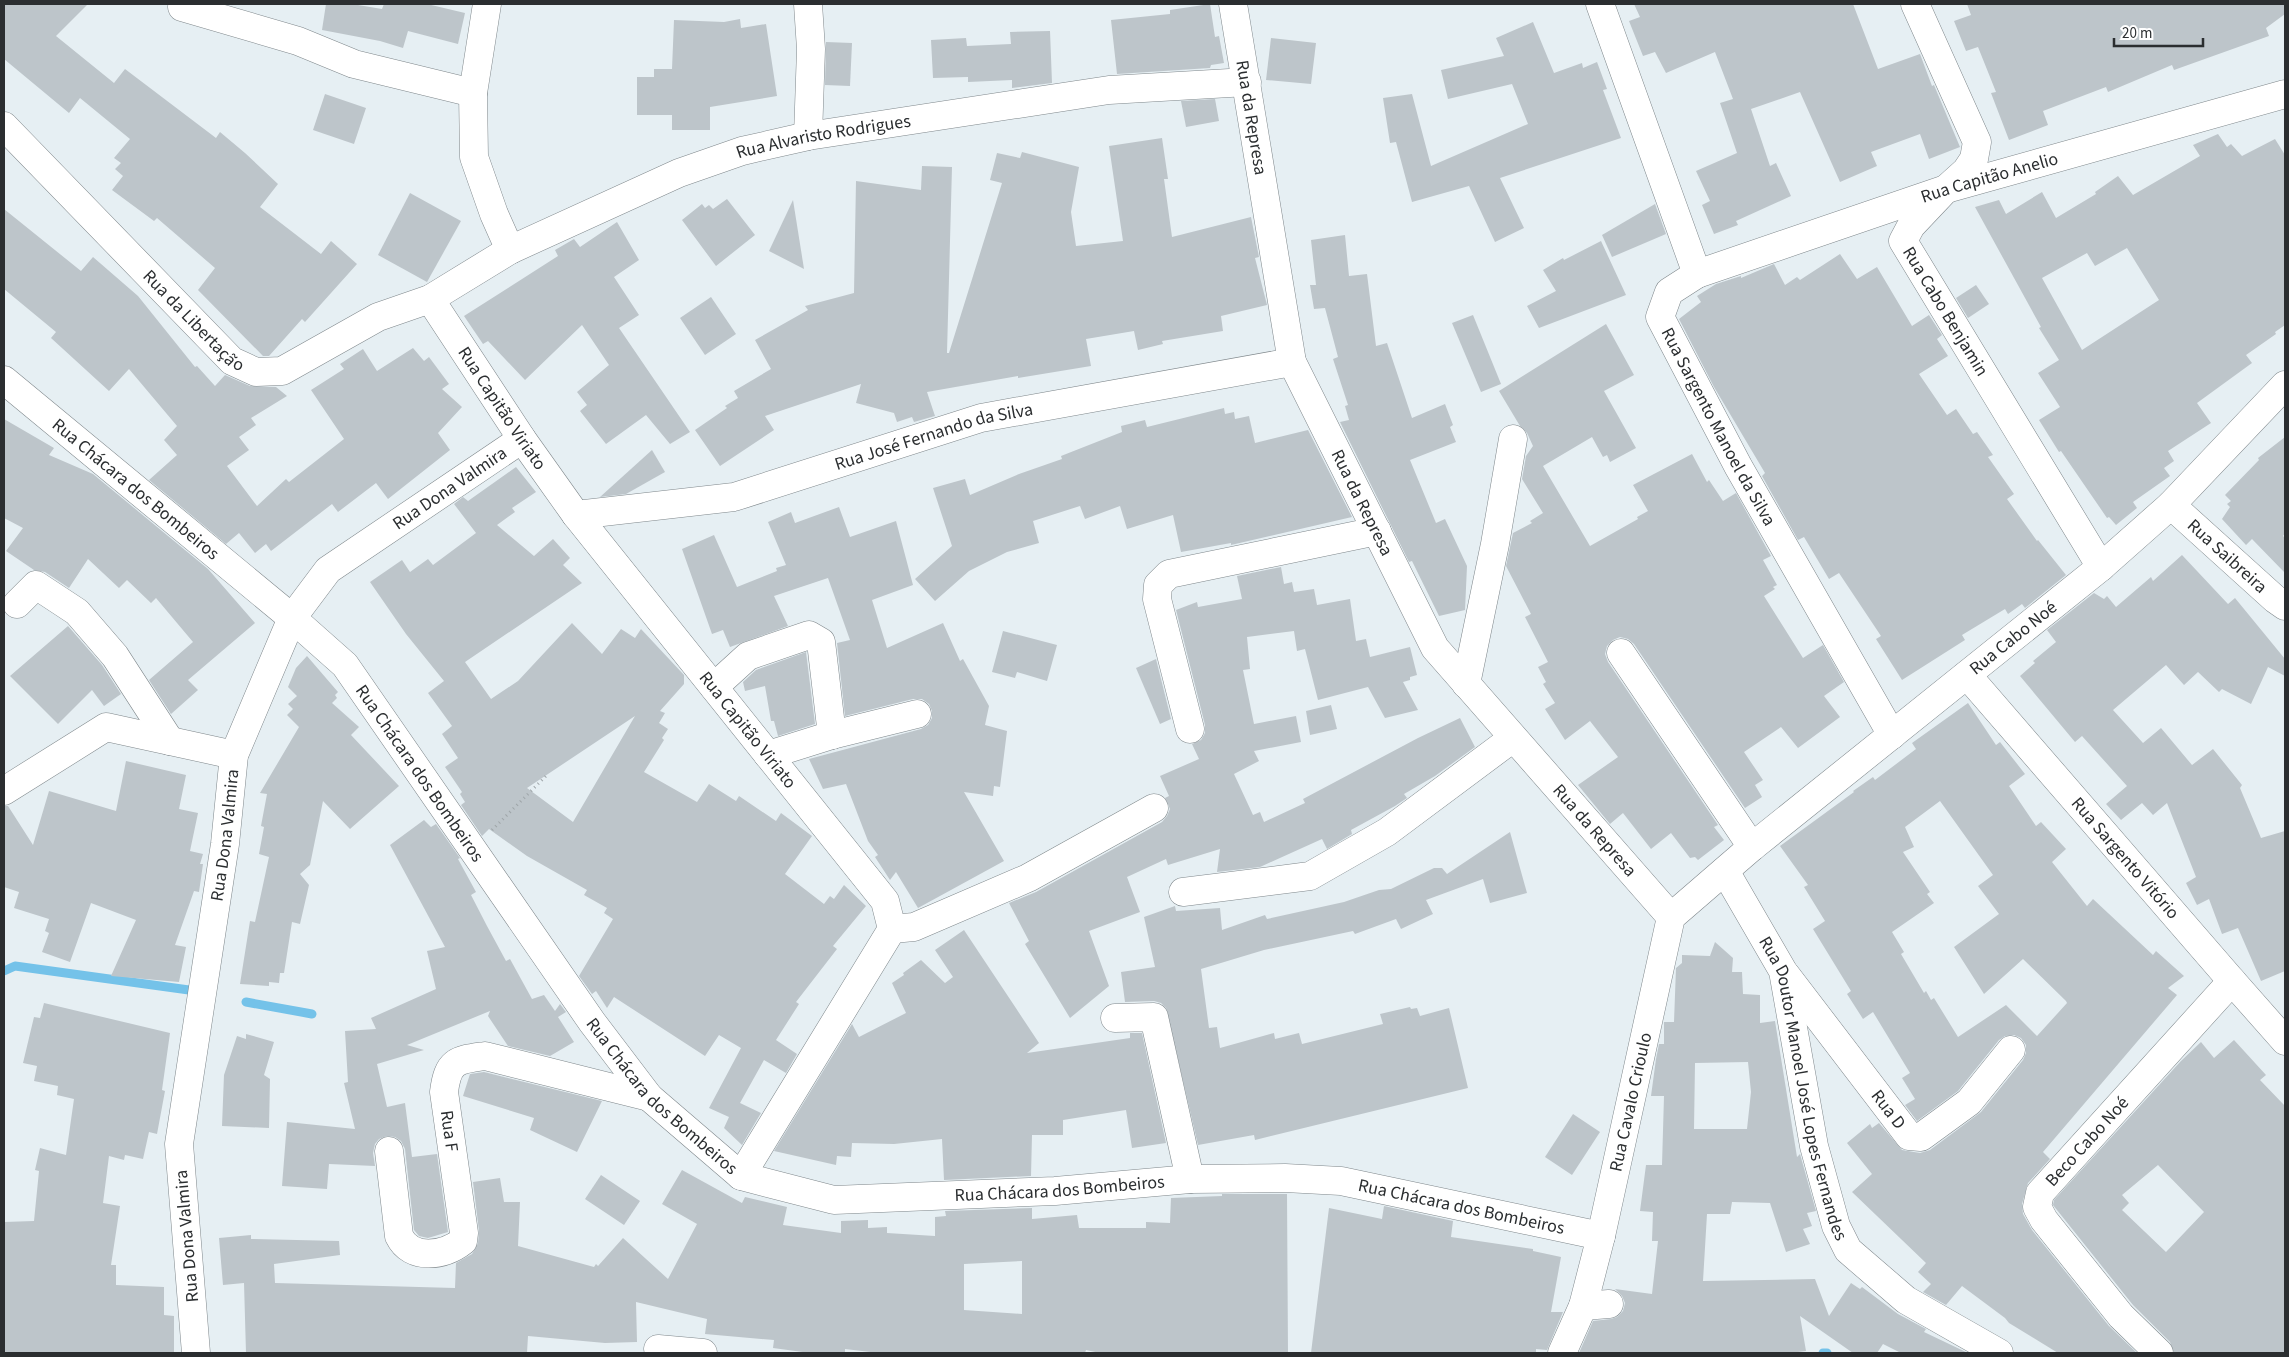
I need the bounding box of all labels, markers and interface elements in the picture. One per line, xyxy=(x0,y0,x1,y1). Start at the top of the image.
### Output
scale bar xyxy=(2114,15,2203,47)
text: 20 m xyxy=(2122,23,2152,44)
street label: Rua da Represa xyxy=(1230,58,1273,177)
street label: Rua Alvaristo Rodrigues xyxy=(732,108,912,165)
street label: Rua Capitão Anelio xyxy=(1917,146,2061,209)
street label: Rua Cabo Benjamin xyxy=(1897,242,1995,381)
street label: Rua da Libertação xyxy=(137,264,248,377)
street label: Rua Sargento Manoel da Silva xyxy=(1655,323,1782,530)
street label: Rua Capitão Viriato xyxy=(452,342,553,475)
street label: Rua José Fernando da Silva xyxy=(831,396,1035,477)
street label: Rua Chácara dos Bombeiros xyxy=(47,412,225,566)
street label: Rua Dona Valmira xyxy=(387,440,512,536)
street label: Rua da Represa xyxy=(1325,445,1399,560)
street label: Rua Saibreira xyxy=(2182,513,2273,599)
street label: Rua Cabo Noé xyxy=(1964,595,2062,680)
street label: Rua Capitão Viriato xyxy=(693,666,803,794)
street label: Rua Chácara dos Bombeiros xyxy=(350,680,490,867)
street label: Rua Dona Valmira xyxy=(204,768,245,903)
street label: Rua da Represa xyxy=(1547,778,1643,882)
street label: Rua Sargento Vitório xyxy=(2066,791,2185,924)
street label: Rua Doutor Manoel José Lopes Fernandes xyxy=(1753,931,1854,1245)
street label: Rua Chácara dos Bombeiros xyxy=(580,1012,743,1180)
street label: Rua Cavalo Crioulo xyxy=(1603,1030,1658,1174)
street label: Rua D xyxy=(1865,1084,1912,1134)
street label: Beco Cabo Noé xyxy=(2039,1091,2134,1192)
street label: Rua F xyxy=(434,1109,464,1153)
street label: Rua Dona Valmira xyxy=(169,1169,205,1303)
street label: Rua Chácara dos Bombeiros xyxy=(954,1169,1166,1208)
street label: Rua Chácara dos Bombeiros xyxy=(1356,1172,1567,1240)

